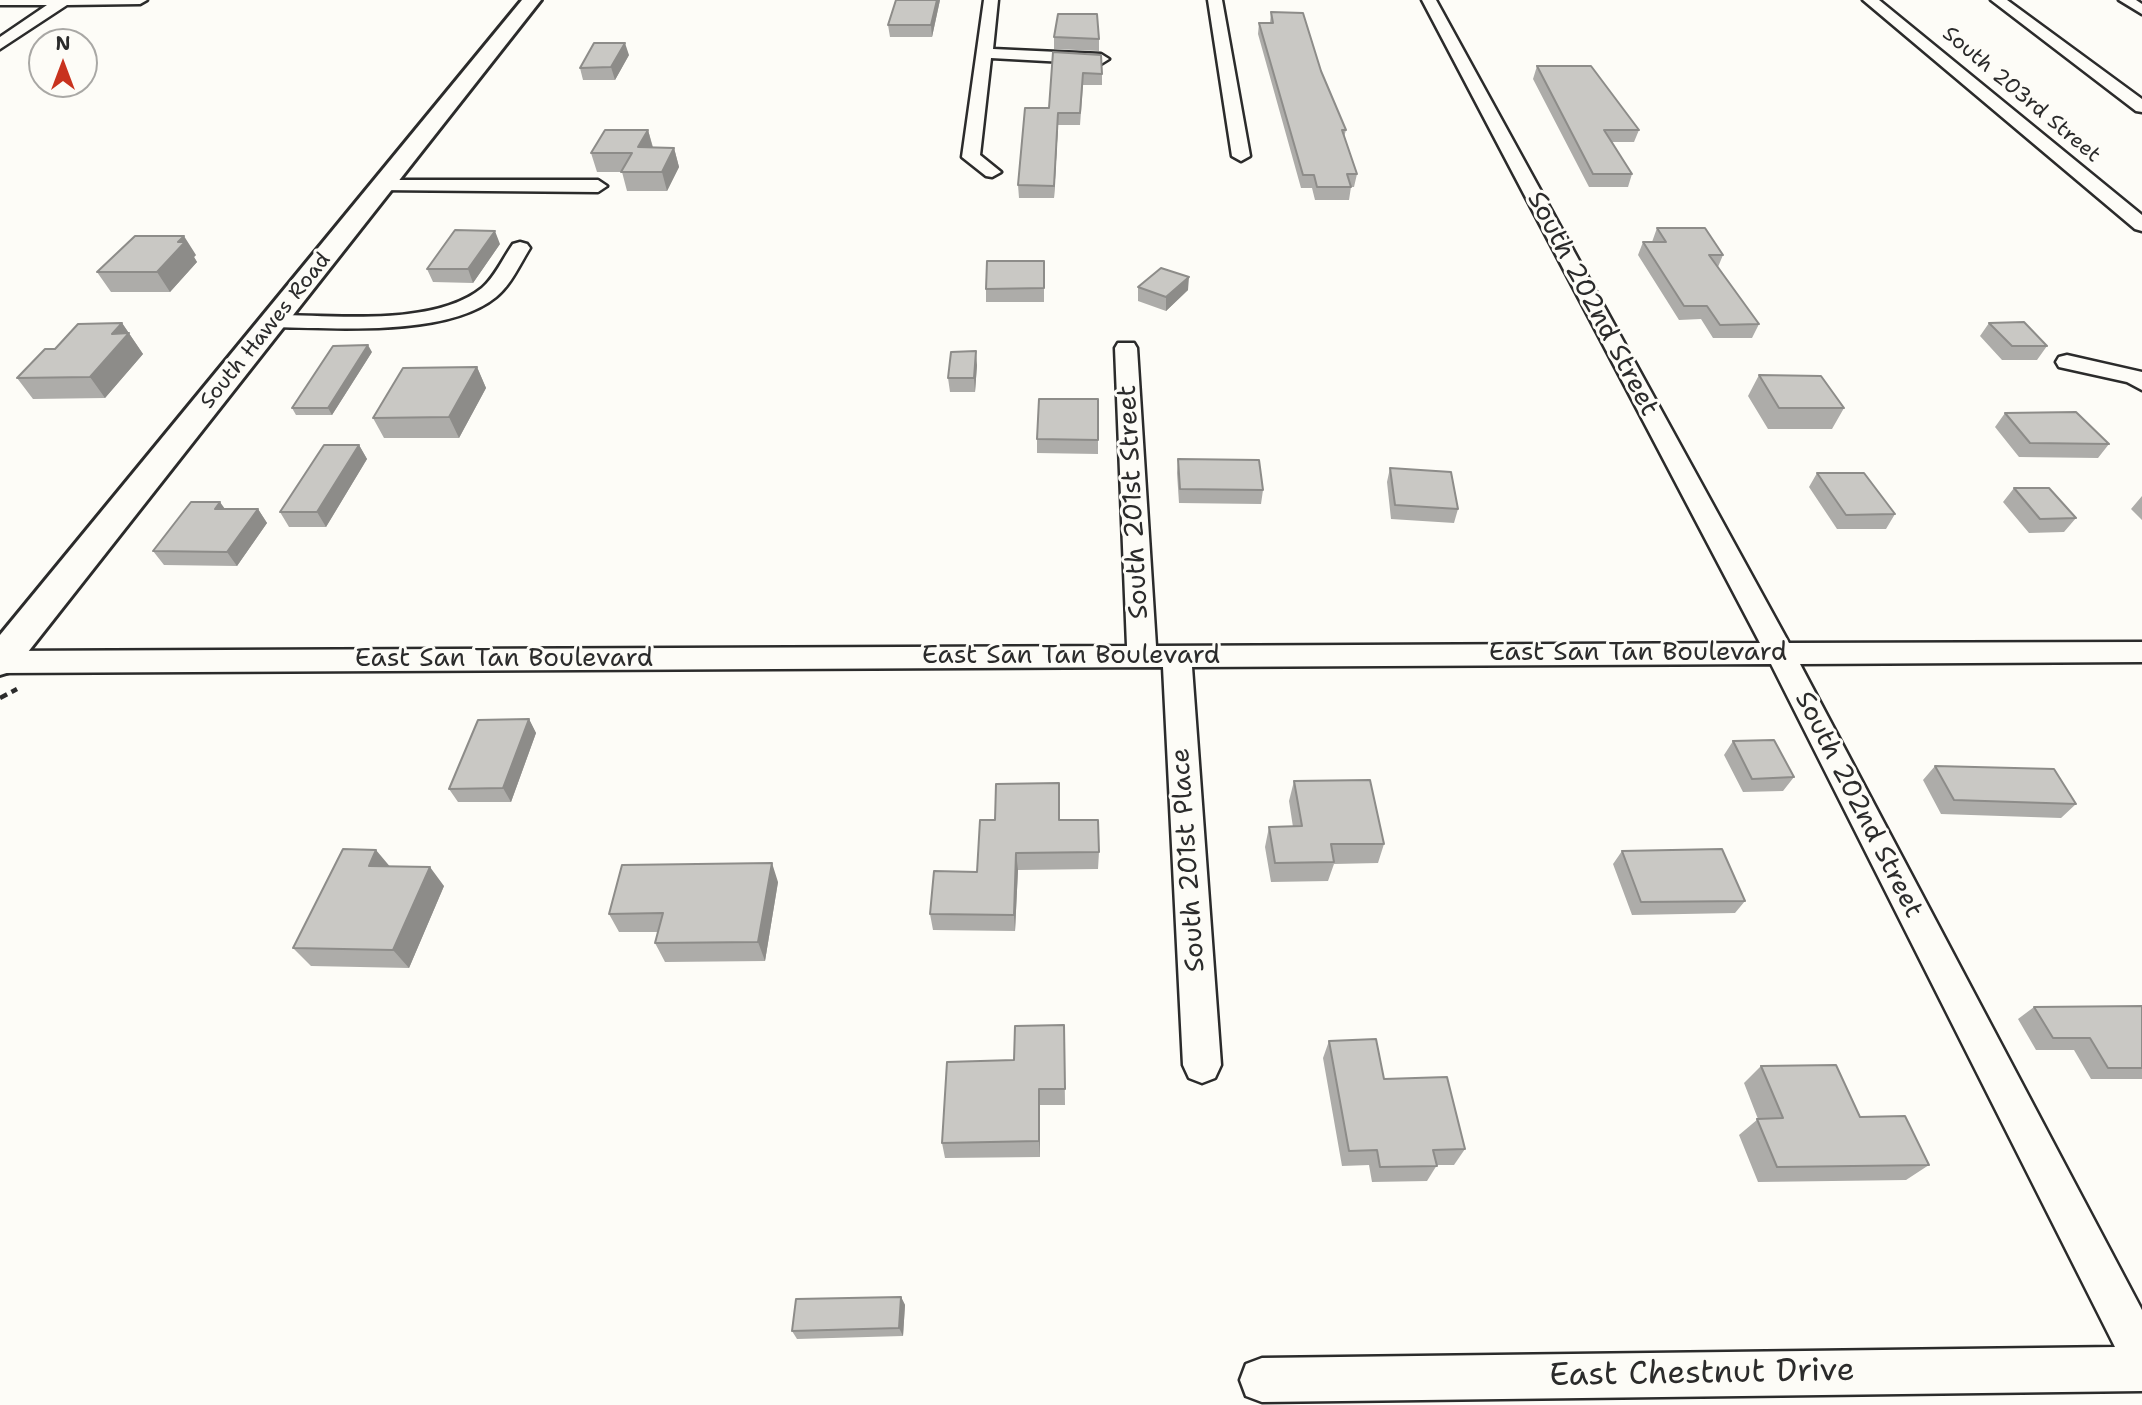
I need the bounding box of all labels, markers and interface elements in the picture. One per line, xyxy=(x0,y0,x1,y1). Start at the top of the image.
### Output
street label: South 203rd Street xyxy=(1937,22,2105,168)
north arrow xyxy=(28,28,98,98)
text: N xyxy=(55,31,71,56)
street label: South 202nd Street xyxy=(1520,186,1664,422)
street label: South Hawes Road xyxy=(196,248,336,414)
street label: South 201st Street xyxy=(1112,384,1156,620)
street label: East San Tan Boulevard xyxy=(1489,637,1787,669)
street label: East San Tan Boulevard xyxy=(922,640,1220,672)
street label: East San Tan Boulevard xyxy=(355,643,653,675)
street label: South 202nd Street xyxy=(1787,687,1929,923)
street label: South 201st Place xyxy=(1166,747,1212,973)
street label: East Chestnut Drive xyxy=(1549,1352,1855,1396)

